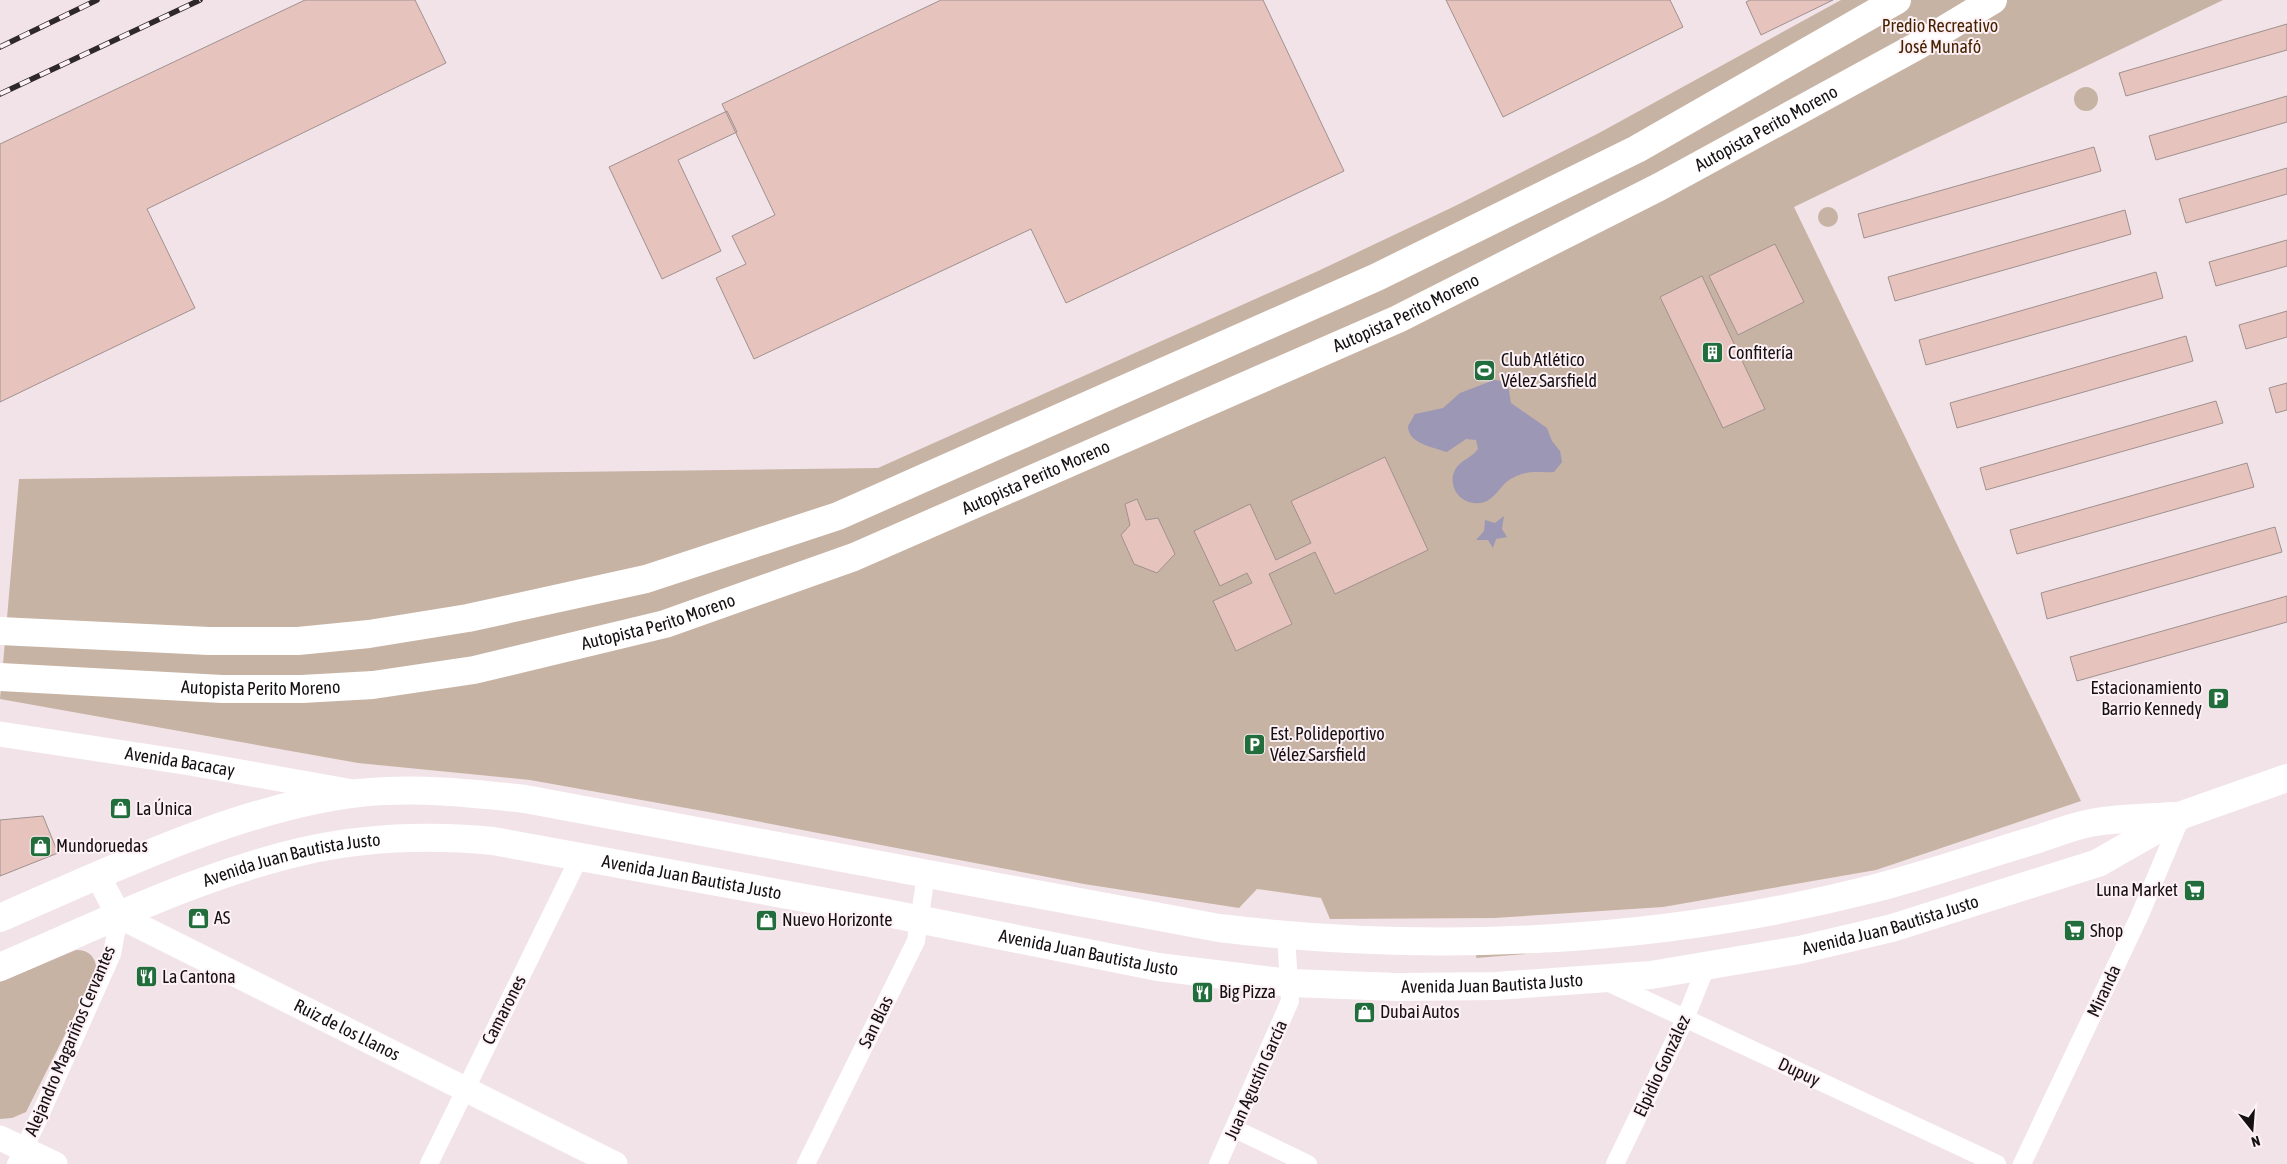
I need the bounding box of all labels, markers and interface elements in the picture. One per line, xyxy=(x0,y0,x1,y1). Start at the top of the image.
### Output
park label: Predio Recreativo José Munafó xyxy=(1882,15,1998,57)
street label: Autopista Perito Moreno xyxy=(1691,80,1841,175)
street label: Autopista Perito Moreno xyxy=(1329,269,1482,356)
building icon: Confitería xyxy=(1700,341,1724,365)
place label: Confitería xyxy=(1728,342,1793,363)
place label: Club Atlético Vélez Sarsfield xyxy=(1501,349,1597,391)
sports icon: Club Atlético Vélez Sarsfield xyxy=(1473,358,1497,382)
street label: Autopista Perito Moreno xyxy=(958,435,1113,519)
street label: Autopista Perito Moreno xyxy=(579,589,738,654)
street label: Autopista Perito Moreno xyxy=(180,676,341,699)
place label: Estacionamiento Barrio Kennedy xyxy=(2091,677,2202,719)
parking icon: Estacionamiento Barrio Kennedy xyxy=(2206,686,2230,710)
place label: Est. Polideportivo Vélez Sarsfield xyxy=(1270,723,1385,765)
parking icon: Est. Polideportivo Vélez Sarsfield xyxy=(1242,732,1266,756)
street label: Avenida Bacacay xyxy=(124,742,237,781)
shop icon: La Única xyxy=(108,797,132,821)
place label: La Única xyxy=(136,798,192,819)
street label: Avenida Juan Bautista Justo xyxy=(200,829,381,891)
shop icon: Mundoruedas xyxy=(28,834,52,858)
place label: Mundoruedas xyxy=(56,835,148,856)
street label: Avenida Juan Bautista Justo xyxy=(600,850,783,904)
supermarket icon: Luna Market xyxy=(2182,878,2206,902)
place label: Luna Market xyxy=(2096,879,2178,900)
street label: Avenida Juan Bautista Justo xyxy=(1800,890,1981,959)
shop icon: AS xyxy=(186,906,210,930)
place label: AS xyxy=(214,907,231,928)
shop icon: Nuevo Horizonte xyxy=(754,908,778,932)
place label: Nuevo Horizonte xyxy=(782,909,893,930)
supermarket icon: Shop xyxy=(2062,919,2086,943)
place label: Shop xyxy=(2090,920,2123,941)
street label: Avenida Juan Bautista Justo xyxy=(997,925,1180,979)
street label: Alejandro Magariños Cervantes xyxy=(20,942,119,1139)
street label: Miranda xyxy=(2082,961,2125,1020)
restaurant icon: La Cantona xyxy=(134,965,158,989)
place label: La Cantona xyxy=(162,966,236,987)
street label: Avenida Juan Bautista Justo xyxy=(1401,969,1584,997)
street label: Camarones xyxy=(477,972,530,1048)
restaurant icon: Big Pizza xyxy=(1191,980,1215,1004)
place label: Big Pizza xyxy=(1219,981,1276,1002)
street label: San Blas xyxy=(854,992,897,1051)
street label: Ruiz de los Llanos xyxy=(291,994,404,1065)
shop icon: Dubai Autos xyxy=(1352,1000,1376,1024)
place label: Dubai Autos xyxy=(1380,1001,1460,1022)
street label: Elpidio González xyxy=(1629,1011,1694,1120)
street label: Juan Agustín García xyxy=(1220,1017,1291,1143)
street label: Dupuy xyxy=(1775,1053,1823,1090)
north arrow xyxy=(2227,1104,2277,1154)
text: N xyxy=(2250,1133,2262,1150)

